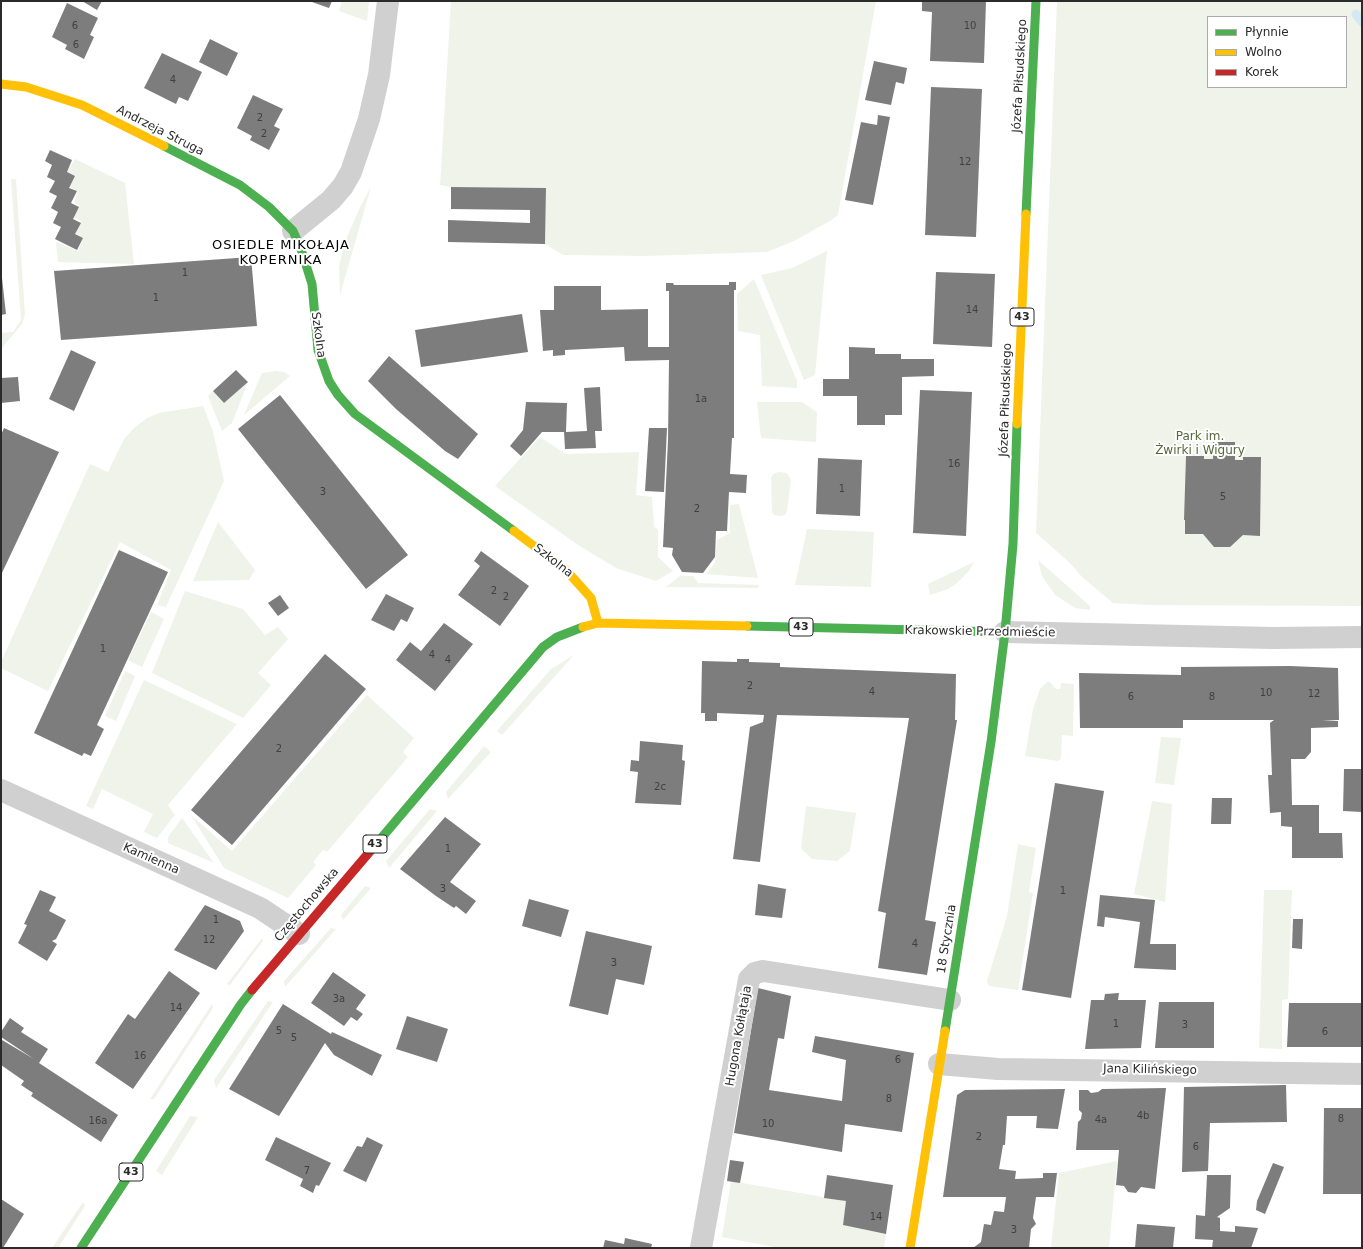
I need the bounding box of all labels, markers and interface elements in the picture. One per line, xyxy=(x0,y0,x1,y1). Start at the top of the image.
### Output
legend xyxy=(1207,16,1347,88)
street label: Józefa Piłsudskiego xyxy=(1010,19,1030,133)
house number: 6 xyxy=(72,20,78,32)
house number: 10 xyxy=(964,20,976,32)
text: Płynnie xyxy=(1245,25,1289,39)
house number: 6 xyxy=(73,39,79,51)
text: Wolno xyxy=(1245,45,1282,59)
text: Korek xyxy=(1245,65,1279,79)
house number: 4 xyxy=(170,74,176,86)
street label: Andrzeja Struga xyxy=(114,103,206,159)
house number: 2 xyxy=(257,112,263,124)
house number: 2 xyxy=(261,128,267,140)
house number: 12 xyxy=(959,156,971,168)
district label: OSIEDLE MIKOŁAJA KOPERNIKA xyxy=(212,238,350,269)
house number: 1 xyxy=(182,267,188,279)
house number: 1 xyxy=(153,292,159,304)
house number: 14 xyxy=(966,304,978,316)
road number: 43 xyxy=(1010,308,1034,326)
street label: Szkolna xyxy=(308,311,328,359)
street label: Józefa Piłsudskiego xyxy=(997,343,1015,457)
house number: 1a xyxy=(695,393,707,405)
park label: Park im. Żwirki i Wigury xyxy=(1155,430,1245,458)
house number: 16 xyxy=(948,458,960,470)
house number: 1 xyxy=(839,483,845,495)
house number: 3 xyxy=(320,486,326,498)
house number: 5 xyxy=(1220,491,1226,503)
house number: 2 xyxy=(694,503,700,515)
street label: Szkolna xyxy=(530,541,576,581)
house number: 2 xyxy=(491,585,497,597)
house number: 2 xyxy=(503,591,509,603)
road number: 43 xyxy=(789,618,813,636)
street label: Krakowskie Przedmieście xyxy=(904,623,1056,641)
house number: 1 xyxy=(100,643,106,655)
house number: 4 xyxy=(429,649,435,661)
house number: 4 xyxy=(445,654,451,666)
house number: 2 xyxy=(747,680,753,692)
house number: 4 xyxy=(869,686,875,698)
house number: 10 xyxy=(1260,687,1272,699)
house number: 12 xyxy=(1308,688,1320,700)
house number: 6 xyxy=(1128,691,1134,703)
house number: 8 xyxy=(1209,691,1215,703)
house number: 2 xyxy=(276,743,282,755)
house number: 2c xyxy=(654,781,666,793)
road number: 43 xyxy=(363,835,387,853)
street label: Kamienna xyxy=(121,840,181,878)
house number: 1 xyxy=(445,843,451,855)
street label: Częstochowska xyxy=(272,865,342,945)
house number: 3 xyxy=(440,883,446,895)
house number: 1 xyxy=(1060,885,1066,897)
street label: 18 Stycznia xyxy=(934,903,960,975)
house number: 1 xyxy=(213,914,219,926)
house number: 12 xyxy=(203,934,215,946)
house number: 4 xyxy=(912,938,918,950)
house number: 3 xyxy=(611,957,617,969)
street label: Hugona Kołłątaja xyxy=(723,985,755,1087)
house number: 3a xyxy=(333,993,345,1005)
house number: 14 xyxy=(170,1002,182,1014)
house number: 1 xyxy=(1113,1018,1119,1030)
house number: 3 xyxy=(1182,1019,1188,1031)
house number: 5 xyxy=(276,1025,282,1037)
house number: 6 xyxy=(1322,1026,1328,1038)
house number: 5 xyxy=(291,1032,297,1044)
house number: 16 xyxy=(134,1050,146,1062)
house number: 6 xyxy=(895,1054,901,1066)
street label: Jana Kilińskiego xyxy=(1103,1062,1197,1078)
house number: 8 xyxy=(886,1093,892,1105)
house number: 4b xyxy=(1137,1110,1149,1122)
house number: 8 xyxy=(1338,1113,1344,1125)
house number: 4a xyxy=(1095,1114,1107,1126)
house number: 16a xyxy=(89,1115,107,1127)
house number: 10 xyxy=(762,1118,774,1130)
house number: 2 xyxy=(976,1131,982,1143)
house number: 6 xyxy=(1193,1141,1199,1153)
road number: 43 xyxy=(119,1163,143,1181)
house number: 7 xyxy=(304,1165,310,1177)
house number: 14 xyxy=(870,1211,882,1223)
house number: 3 xyxy=(1011,1224,1017,1236)

